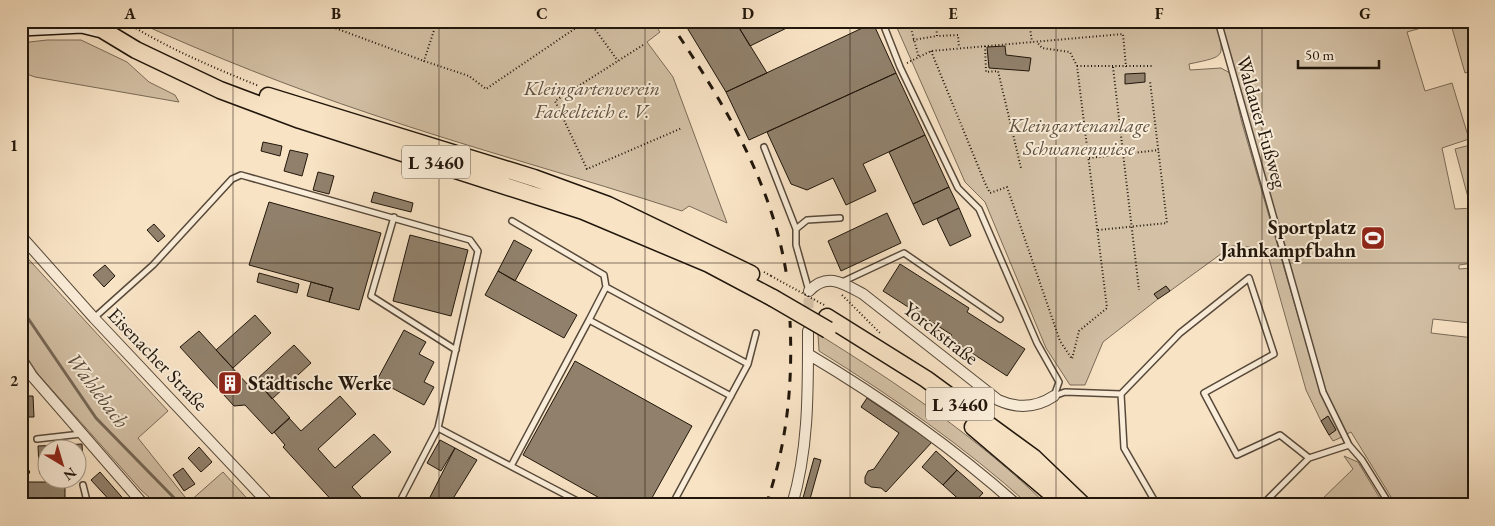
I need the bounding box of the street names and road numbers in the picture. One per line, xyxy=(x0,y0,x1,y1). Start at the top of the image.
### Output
street label: Waldauer Fußweg xyxy=(1231,53,1293,192)
road number: L 3460 xyxy=(402,146,470,178)
street label: Yorckstraße xyxy=(898,295,984,371)
street label: Eisenacher Straße xyxy=(102,302,214,416)
road number: L 3460 xyxy=(926,388,994,420)

